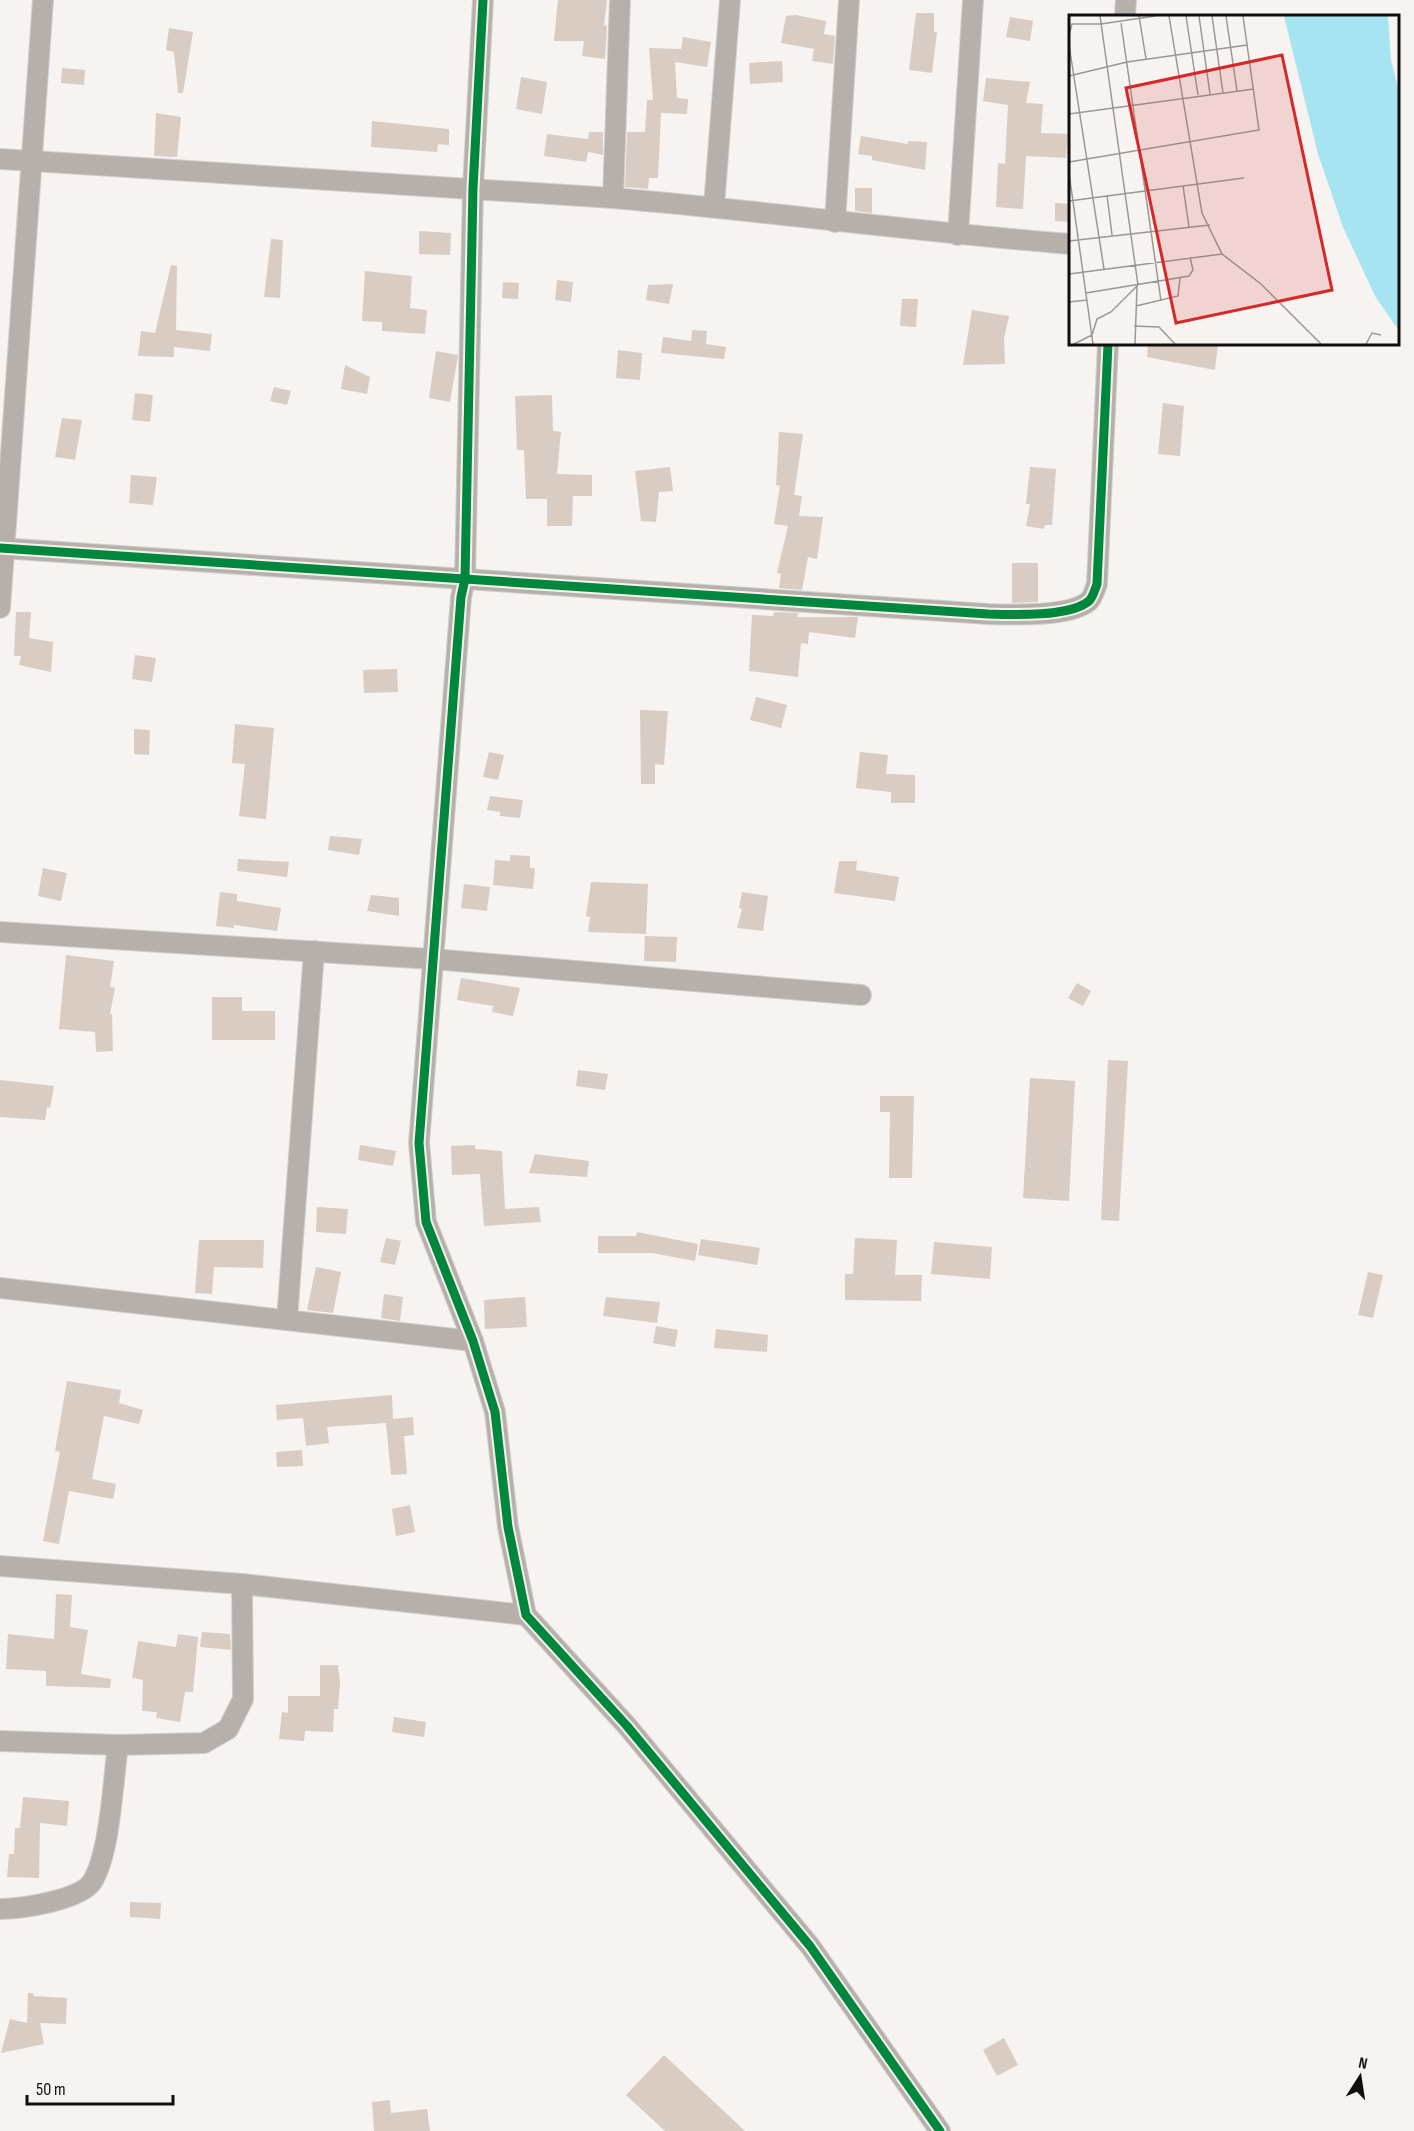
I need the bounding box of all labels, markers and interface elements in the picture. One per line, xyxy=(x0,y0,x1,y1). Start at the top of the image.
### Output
inset map xyxy=(1069,15,1399,345)
north arrow xyxy=(1330,2047,1390,2107)
text: N xyxy=(1357,2054,1369,2074)
scale bar xyxy=(27,2068,172,2106)
text: 50 m xyxy=(36,2079,66,2100)

